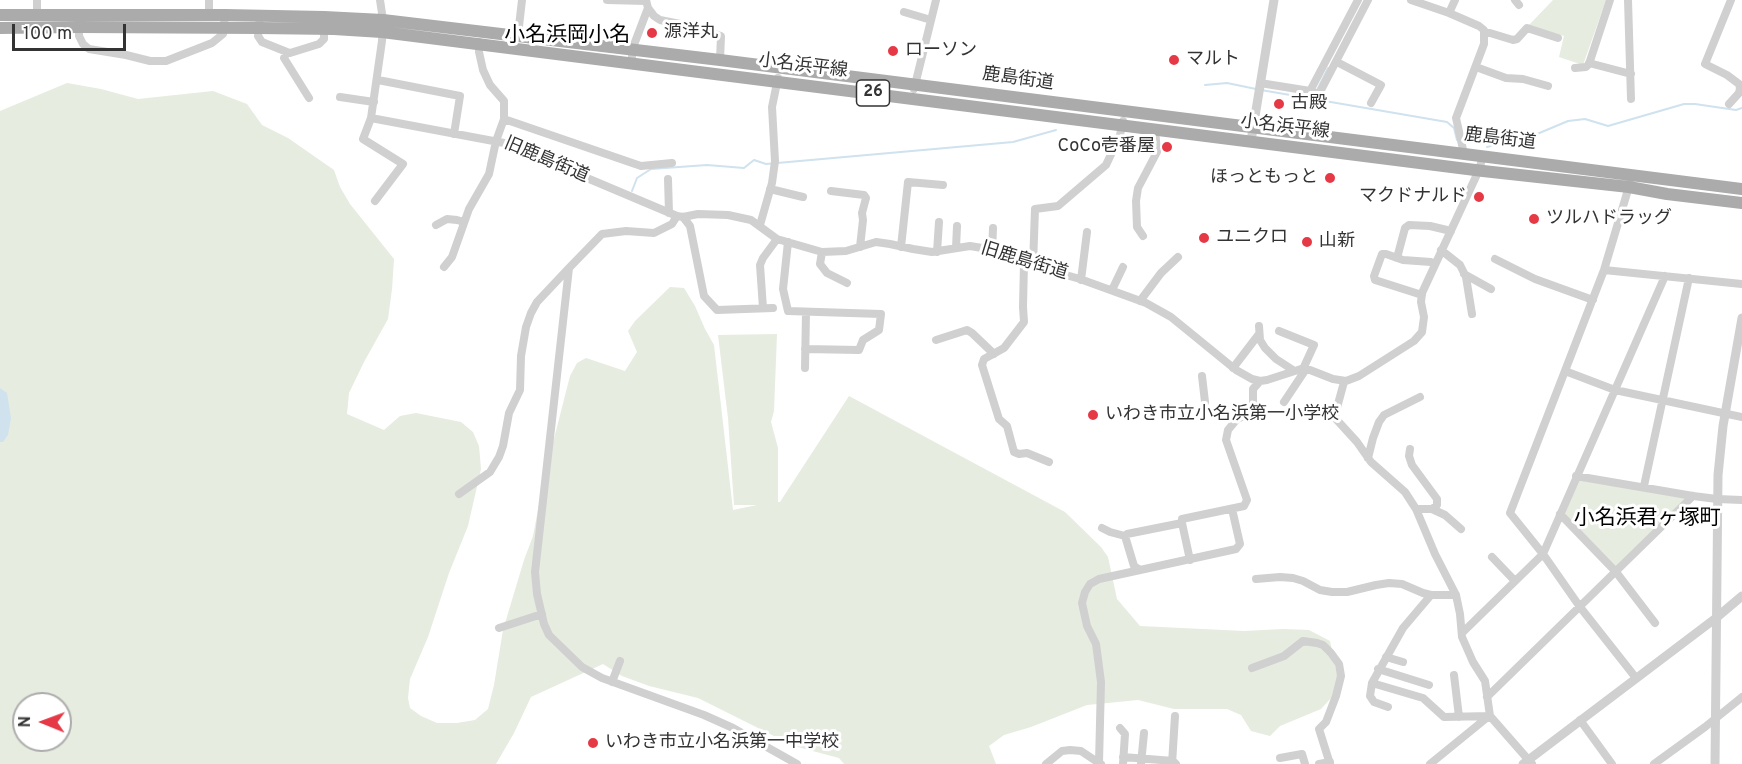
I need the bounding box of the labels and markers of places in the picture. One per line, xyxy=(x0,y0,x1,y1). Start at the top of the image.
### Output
place label: 源洋丸 xyxy=(664,22,718,44)
marker: 源洋丸 xyxy=(645,26,659,40)
place label: ローソン xyxy=(905,40,977,62)
marker: ローソン xyxy=(886,44,900,58)
place label: マルト xyxy=(1186,49,1240,71)
marker: マルト xyxy=(1167,53,1181,67)
place label: 古殿 xyxy=(1291,93,1327,115)
marker: 古殿 xyxy=(1272,97,1286,111)
place label: CoCo壱番屋 xyxy=(1058,136,1155,158)
marker: CoCo壱番屋 xyxy=(1160,140,1174,154)
place label: ほっともっと xyxy=(1210,167,1318,189)
marker: ほっともっと xyxy=(1323,171,1337,185)
place label: マクドナルド xyxy=(1359,186,1467,208)
marker: マクドナルド xyxy=(1472,190,1486,204)
place label: ツルハドラッグ xyxy=(1546,208,1672,230)
marker: ツルハドラッグ xyxy=(1527,212,1541,226)
place label: ユニクロ xyxy=(1216,227,1288,249)
marker: ユニクロ xyxy=(1197,231,1211,245)
place label: 山新 xyxy=(1319,231,1355,253)
marker: 山新 xyxy=(1300,235,1314,249)
place label: いわき市立小名浜第一小学校 xyxy=(1105,404,1339,426)
marker: いわき市立小名浜第一小学校 xyxy=(1086,408,1100,422)
place label: いわき市立小名浜第一中学校 xyxy=(605,732,839,754)
marker: いわき市立小名浜第一中学校 xyxy=(586,736,600,750)

